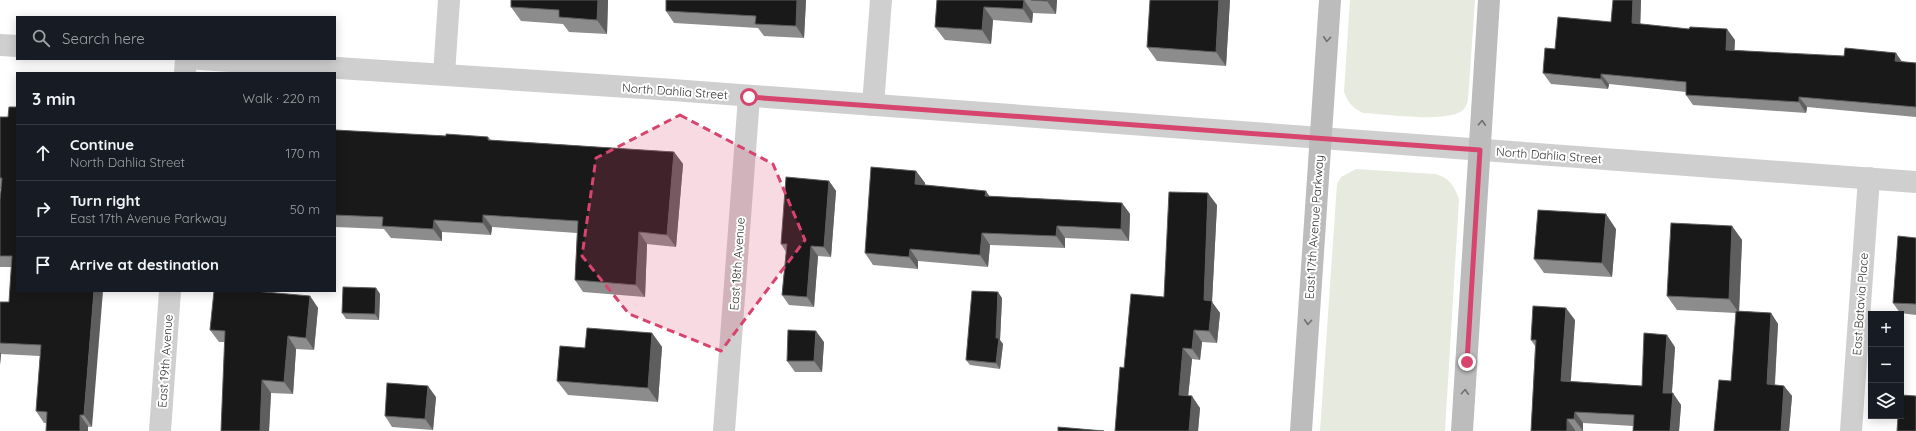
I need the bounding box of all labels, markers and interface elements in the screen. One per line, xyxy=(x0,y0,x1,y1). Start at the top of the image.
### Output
search box xyxy=(16,16,336,60)
icon: search xyxy=(30,27,52,49)
text: Search here xyxy=(62,29,145,48)
one-way arrow xyxy=(1323,36,1332,42)
street label: North Dahlia Street xyxy=(622,80,728,102)
text: 3 min xyxy=(32,88,76,109)
route start xyxy=(740,88,758,106)
text: Walk · 220 m xyxy=(243,90,320,106)
one-way arrow xyxy=(1477,120,1486,126)
text: Continue xyxy=(70,135,134,154)
icon: ahead xyxy=(32,142,54,164)
street label: North Dahlia Street xyxy=(1496,144,1602,166)
text: 170 m xyxy=(285,145,320,161)
text: North Dahlia Street xyxy=(70,154,185,170)
street label: East 17th Avenue Parkway xyxy=(1301,154,1327,300)
text: Turn right xyxy=(70,191,141,210)
icon: right xyxy=(32,198,54,220)
text: 50 m xyxy=(290,201,320,217)
text: East 17th Avenue Parkway xyxy=(70,210,227,226)
street label: East 18th Avenue xyxy=(726,217,748,311)
street label: East Batavia Place xyxy=(1849,252,1871,356)
icon: arrive xyxy=(32,254,54,276)
text: Arrive at destination xyxy=(70,255,219,274)
map controls xyxy=(1868,311,1904,419)
button: + xyxy=(1868,311,1904,347)
street label: East 19th Avenue xyxy=(154,314,176,408)
one-way arrow xyxy=(1304,319,1313,325)
button: − xyxy=(1868,347,1904,383)
route end xyxy=(1458,353,1476,371)
button: layers xyxy=(1868,383,1904,419)
one-way arrow xyxy=(1460,389,1469,395)

